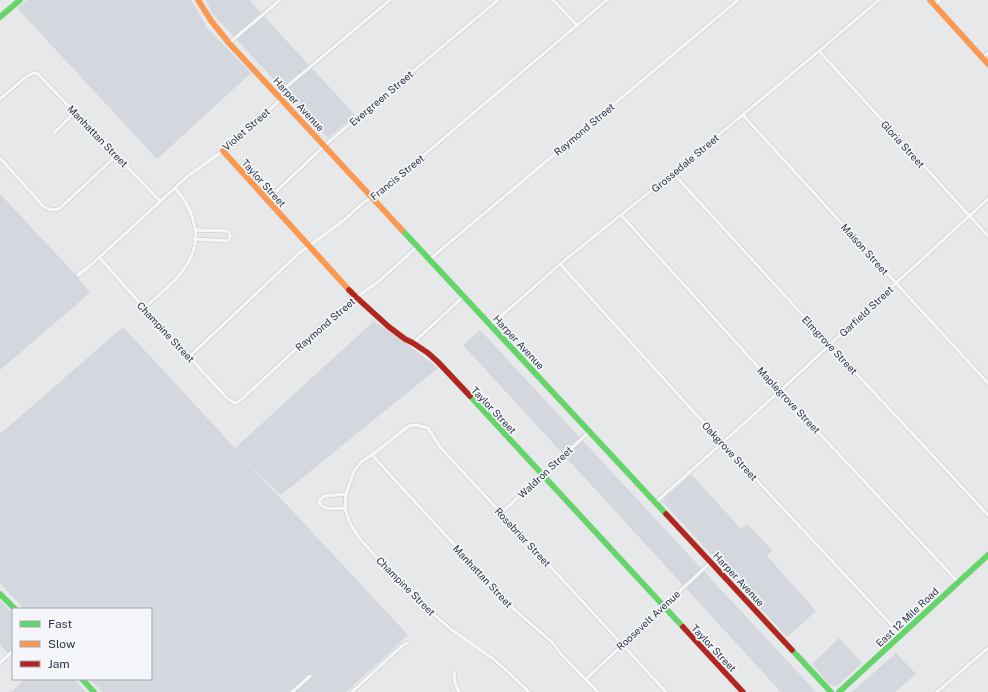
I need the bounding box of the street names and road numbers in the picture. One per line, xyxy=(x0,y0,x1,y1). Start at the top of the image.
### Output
street label: Evergreen Street xyxy=(347,68,415,128)
street label: Harper Avenue xyxy=(271,75,327,134)
street label: Raymond Street xyxy=(551,100,617,158)
street label: Manhattan Street xyxy=(65,103,131,170)
street label: Violet Street xyxy=(220,105,272,153)
street label: Gloria Street xyxy=(879,118,927,170)
street label: Grossedale Street xyxy=(649,131,721,195)
street label: Francis Street xyxy=(368,152,426,202)
street label: Taylor Street xyxy=(239,157,289,209)
street label: Maison Street xyxy=(839,221,891,277)
street label: Garfield Street xyxy=(837,283,895,339)
street label: Raymond Street xyxy=(293,295,357,353)
street label: Champine Street xyxy=(135,299,197,365)
street label: Harper Avenue xyxy=(491,313,547,372)
street label: Elmgrove Street xyxy=(800,313,860,377)
street label: Maplegrove Street xyxy=(755,364,823,436)
street label: Taylor Street xyxy=(469,384,519,436)
street label: Oakgrove Street xyxy=(700,419,760,483)
street label: Waldron Street xyxy=(515,444,575,500)
street label: Rosebriar Street xyxy=(493,505,554,569)
street label: Manhattan Street xyxy=(451,542,515,610)
street label: Harper Avenue xyxy=(711,550,767,609)
street label: Champine Street xyxy=(374,554,438,618)
street label: East 12 Mile Road xyxy=(873,585,941,649)
street label: Roosevelt Avenue xyxy=(614,587,682,652)
street label: Taylor Street xyxy=(689,622,739,674)

